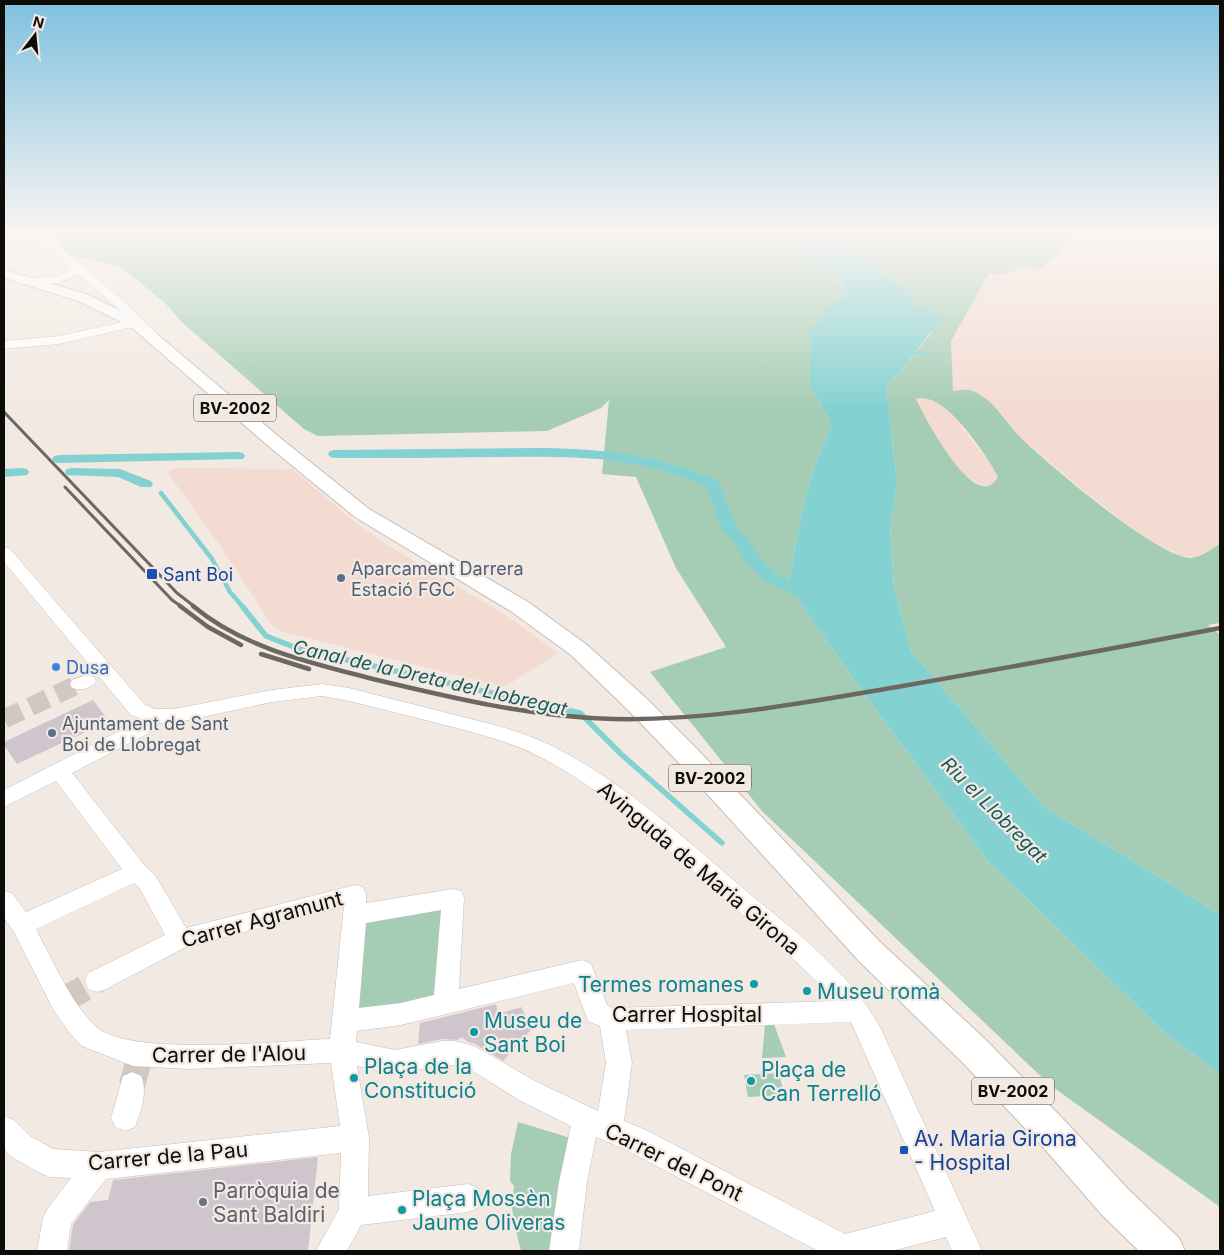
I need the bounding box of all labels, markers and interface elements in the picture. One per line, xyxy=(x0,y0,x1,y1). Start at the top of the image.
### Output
north arrow xyxy=(10,10,60,60)
text: N xyxy=(31,12,46,32)
road number: BV-2002 xyxy=(194,394,276,422)
place label: Aparcament Darrera Estació FGC xyxy=(351,558,524,600)
place label: Sant Boi xyxy=(163,564,233,585)
marker: Sant Boi xyxy=(145,567,159,581)
marker: Aparcament Darrera Estació FGC xyxy=(335,572,347,584)
water label: Canal de la Dreta del Llobregat xyxy=(291,635,570,721)
place label: Dusa xyxy=(66,657,109,678)
marker: Dusa xyxy=(50,661,62,673)
place label: Ajuntament de Sant Boi de Llobregat xyxy=(62,713,229,755)
marker: Ajuntament de Sant Boi de Llobregat xyxy=(46,727,58,739)
water label: Riu el Llobregat xyxy=(936,752,1052,868)
road number: BV-2002 xyxy=(669,764,751,791)
street label: Avinguda de Maria Girona xyxy=(593,776,805,960)
street label: Carrer Agramunt xyxy=(179,885,346,953)
place label: Termes romanes xyxy=(578,972,744,997)
marker: Termes romanes xyxy=(748,978,760,990)
place label: Museu romà xyxy=(817,979,940,1004)
marker: Museu romà xyxy=(801,985,813,997)
street label: Carrer Hospital xyxy=(612,1002,762,1027)
place label: Museu de Sant Boi xyxy=(484,1008,582,1057)
marker: Museu de Sant Boi xyxy=(468,1026,480,1038)
street label: Carrer de l'Alou xyxy=(152,1040,306,1068)
place label: Plaça de la Constitució xyxy=(364,1054,476,1103)
place label: Plaça de Can Terrelló xyxy=(761,1057,881,1106)
marker: Plaça de la Constitució xyxy=(348,1072,360,1084)
marker: Plaça de Can Terrelló xyxy=(745,1075,757,1087)
road number: BV-2002 xyxy=(972,1078,1054,1104)
street label: Carrer del Pont xyxy=(601,1118,747,1206)
place label: Av. Maria Girona - Hospital xyxy=(914,1126,1077,1175)
street label: Carrer de la Pau xyxy=(87,1137,249,1175)
marker: Av. Maria Girona - Hospital xyxy=(898,1144,910,1156)
place label: Parròquia de Sant Baldiri xyxy=(213,1178,340,1227)
place label: Plaça Mossèn Jaume Oliveras xyxy=(412,1186,565,1235)
marker: Parròquia de Sant Baldiri xyxy=(197,1196,209,1208)
marker: Plaça Mossèn Jaume Oliveras xyxy=(396,1204,408,1216)

